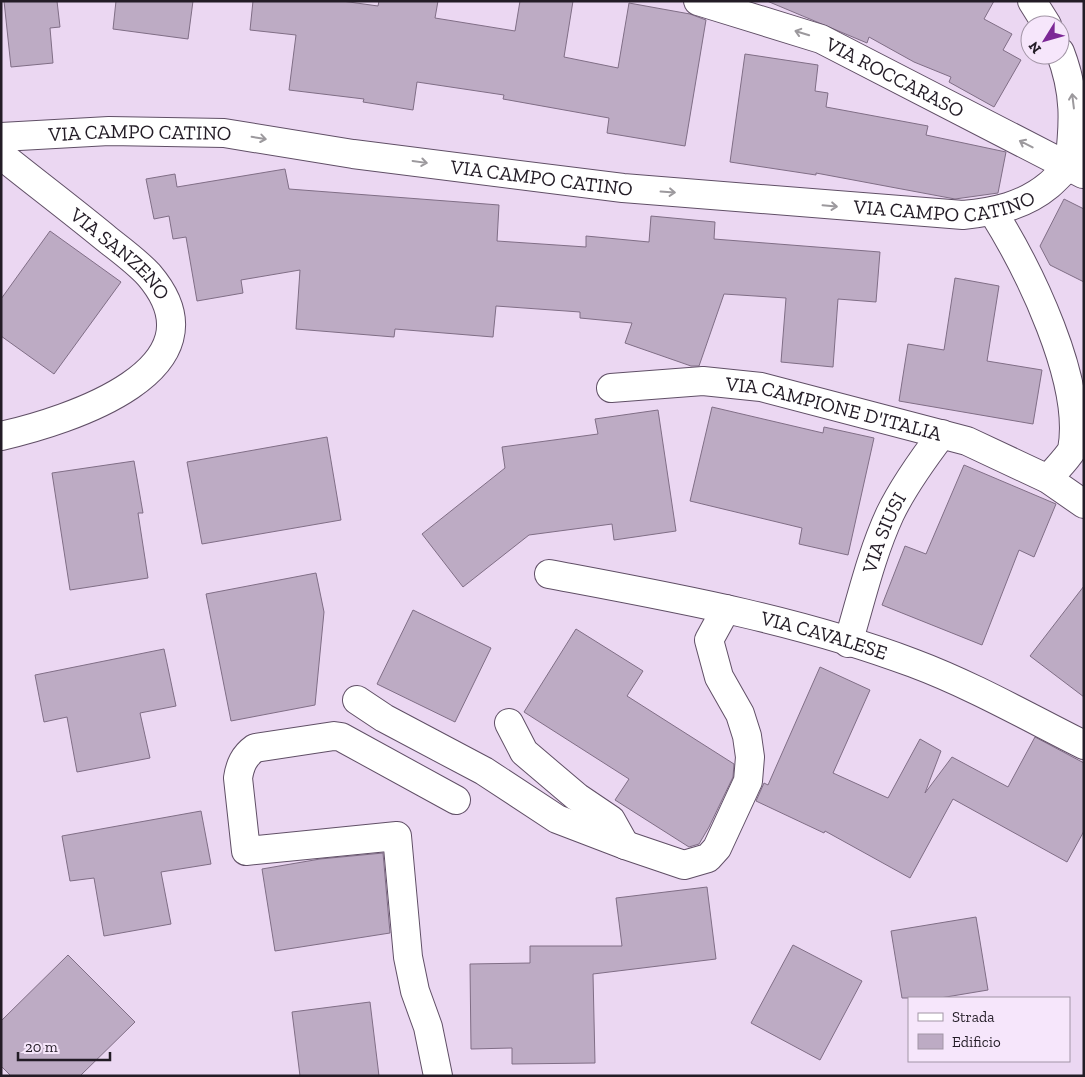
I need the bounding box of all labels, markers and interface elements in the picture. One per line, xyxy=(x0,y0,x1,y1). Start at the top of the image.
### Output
north arrow xyxy=(1020,15,1070,65)
one-way arrow xyxy=(794,28,810,38)
street label: VIA ROCCARASO xyxy=(821,31,968,123)
text: N xyxy=(1025,38,1045,57)
one-way arrow xyxy=(1068,93,1078,109)
street label: VIA CAMPO CATINO xyxy=(47,119,233,146)
one-way arrow xyxy=(251,134,267,144)
one-way arrow xyxy=(1019,139,1034,148)
street label: VIA CAMPO CATINO xyxy=(448,154,633,201)
one-way arrow xyxy=(412,158,428,168)
street label: VIA CAMPO CATINO xyxy=(852,185,1039,227)
one-way arrow xyxy=(660,187,676,196)
one-way arrow xyxy=(822,201,838,211)
street label: VIA SANZENO xyxy=(65,202,175,304)
street label: VIA CAMPIONE D'ITALIA xyxy=(724,371,945,446)
street label: VIA SIUSI xyxy=(857,488,911,577)
street label: VIA CAVALESE xyxy=(758,605,891,665)
legend xyxy=(908,997,1070,1062)
text: Strada xyxy=(952,1008,995,1026)
scale bar xyxy=(18,1030,110,1062)
text: Edificio xyxy=(952,1033,1001,1051)
text: 20 m xyxy=(25,1038,58,1056)

